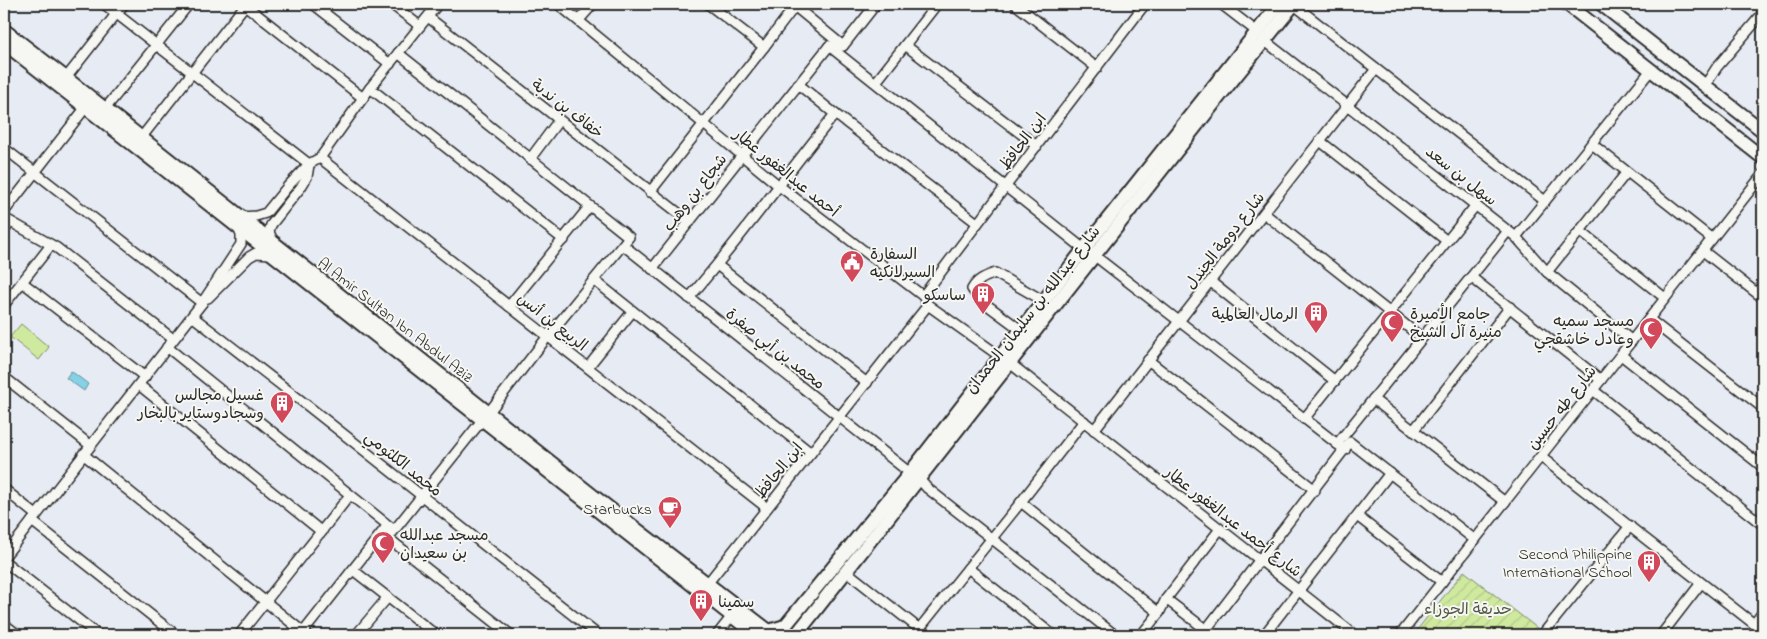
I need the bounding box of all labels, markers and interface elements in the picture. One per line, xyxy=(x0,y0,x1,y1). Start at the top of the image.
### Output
street label: خفاف بن ندبة xyxy=(526,74,608,145)
street label: ابن الحافظ xyxy=(994,108,1053,176)
street label: أحمد عبدالغفور عطار xyxy=(726,122,844,224)
street label: سهل بن سعد xyxy=(1420,141,1502,212)
street label: شجاع بن وهب xyxy=(658,149,734,237)
street label: شارع دومة الجندل xyxy=(1180,187,1271,295)
street label: شارع عبدالله بن سليمان الحمدان xyxy=(960,221,1107,399)
place label: السفارة السيرلانكيه xyxy=(870,243,935,285)
public building icon: السفارة السيرلانكيه xyxy=(839,249,865,283)
street label: Al Amir Sultan Ibn Abdul Aziz xyxy=(312,252,478,389)
building icon: ساسكو xyxy=(970,281,996,315)
place label: ساسكو xyxy=(922,284,966,308)
street label: الربيع بن أنس xyxy=(511,287,592,358)
building icon: الرمال العالمية xyxy=(1303,300,1329,334)
street label: محمد بن أبي صفرة xyxy=(719,303,830,397)
place label: الرمال العالمية xyxy=(1212,303,1298,327)
place label: جامع الأميرة منيرة آل الشيخ xyxy=(1410,303,1502,345)
mosque icon: جامع الأميرة منيرة آل الشيخ xyxy=(1379,309,1405,343)
place label: مسجد سميه وعادل خاشقجي xyxy=(1534,310,1634,353)
mosque icon: مسجد سميه وعادل خاشقجي xyxy=(1638,316,1664,350)
street label: شارع طه حسين xyxy=(1522,361,1603,456)
place label: غسيل مجالس وسجادوستاير بالبخار xyxy=(136,384,264,426)
building icon: غسيل مجالس وسجادوستاير بالبخار xyxy=(269,390,295,424)
street label: محمد الكلثومي xyxy=(358,426,447,504)
street label: ابن الحافظ xyxy=(749,438,810,505)
street label: شارع أحمد عبدالغفور عطار xyxy=(1157,460,1307,584)
cafe icon: Starbucks xyxy=(657,495,683,529)
place label: Starbucks xyxy=(583,498,652,522)
place label: مسجد عبدالله بن سعيدان xyxy=(400,524,489,566)
mosque icon: مسجد عبدالله بن سعيدان xyxy=(370,530,396,564)
place label: Second Philippine International School xyxy=(1503,543,1633,585)
building icon: Second Philippine International School xyxy=(1636,549,1662,583)
building icon: سمينا xyxy=(688,588,714,622)
place label: سمينا xyxy=(718,591,754,615)
park label: حديقة الجوزاء xyxy=(1424,598,1512,622)

